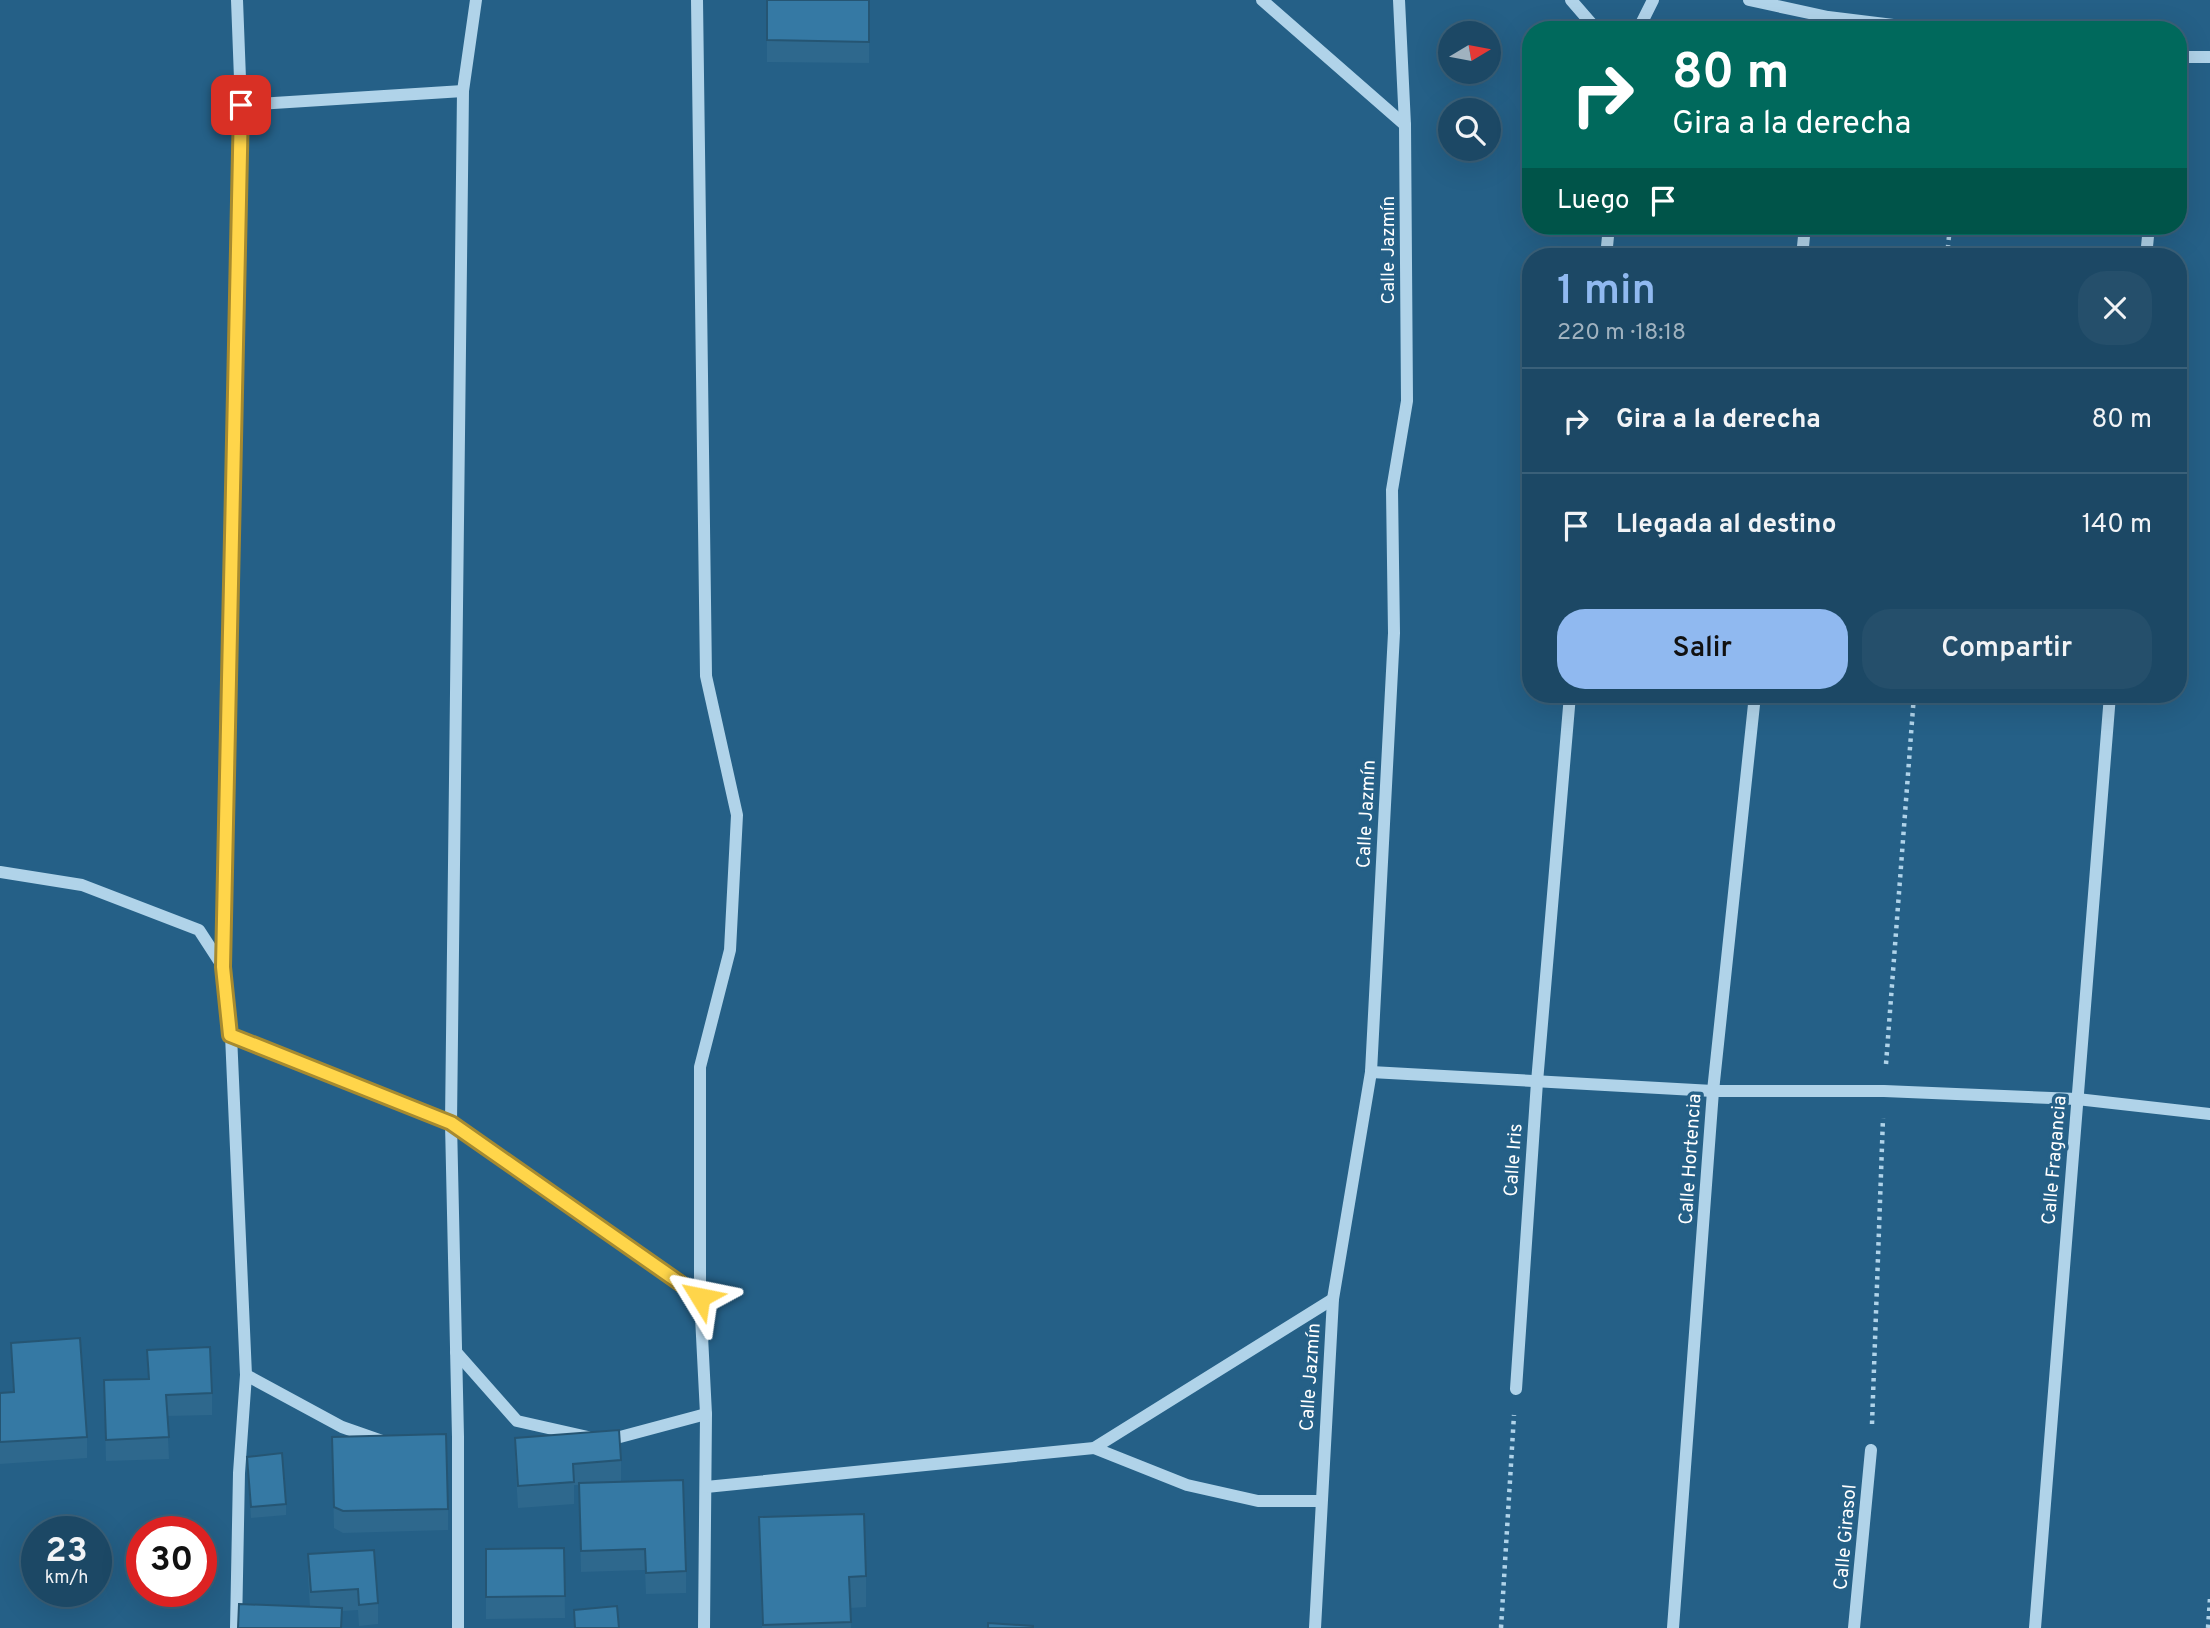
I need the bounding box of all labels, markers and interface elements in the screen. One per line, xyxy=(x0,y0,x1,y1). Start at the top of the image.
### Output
north arrow xyxy=(1438,21,1502,84)
map controls xyxy=(1438,21,1501,161)
text: 80 m xyxy=(1672,44,1789,106)
icon: right xyxy=(1557,49,1648,140)
pin xyxy=(211,75,271,135)
icon: arrive xyxy=(222,86,260,124)
button: search xyxy=(1438,98,1501,161)
text: Gira a la derecha xyxy=(1672,105,1911,145)
icon: arrive xyxy=(1644,182,1682,220)
text: Luego xyxy=(1557,185,1630,218)
street label: Calle Jazmín xyxy=(1377,196,1401,304)
text: 1 min xyxy=(1557,266,1656,319)
button: close xyxy=(2078,271,2152,345)
text: 220 m · 18:18 xyxy=(1557,319,1686,348)
icon: right xyxy=(1557,402,1595,440)
text: Gira a la derecha xyxy=(1616,404,1821,437)
text: 80 m xyxy=(2092,404,2152,437)
icon: arrive xyxy=(1557,507,1595,545)
text: Llegada al destino xyxy=(1616,509,1836,542)
text: 140 m xyxy=(2082,509,2152,542)
button: Salir xyxy=(1557,609,1848,689)
button: Compartir xyxy=(1862,609,2152,689)
street label: Calle Jazmín xyxy=(1352,759,1382,869)
street label: Calle Hortencia xyxy=(1674,1093,1708,1225)
street label: Calle Fragancia xyxy=(2037,1094,2073,1226)
street label: Calle Iris xyxy=(1499,1123,1529,1198)
position arrow xyxy=(663,1260,737,1334)
street label: Calle Jazmín xyxy=(1295,1322,1327,1432)
street label: Calle Girasol xyxy=(1829,1483,1863,1591)
speed limit sign: 30 xyxy=(126,1516,217,1607)
text: 23 xyxy=(45,1530,88,1574)
text: km/h xyxy=(45,1567,88,1590)

